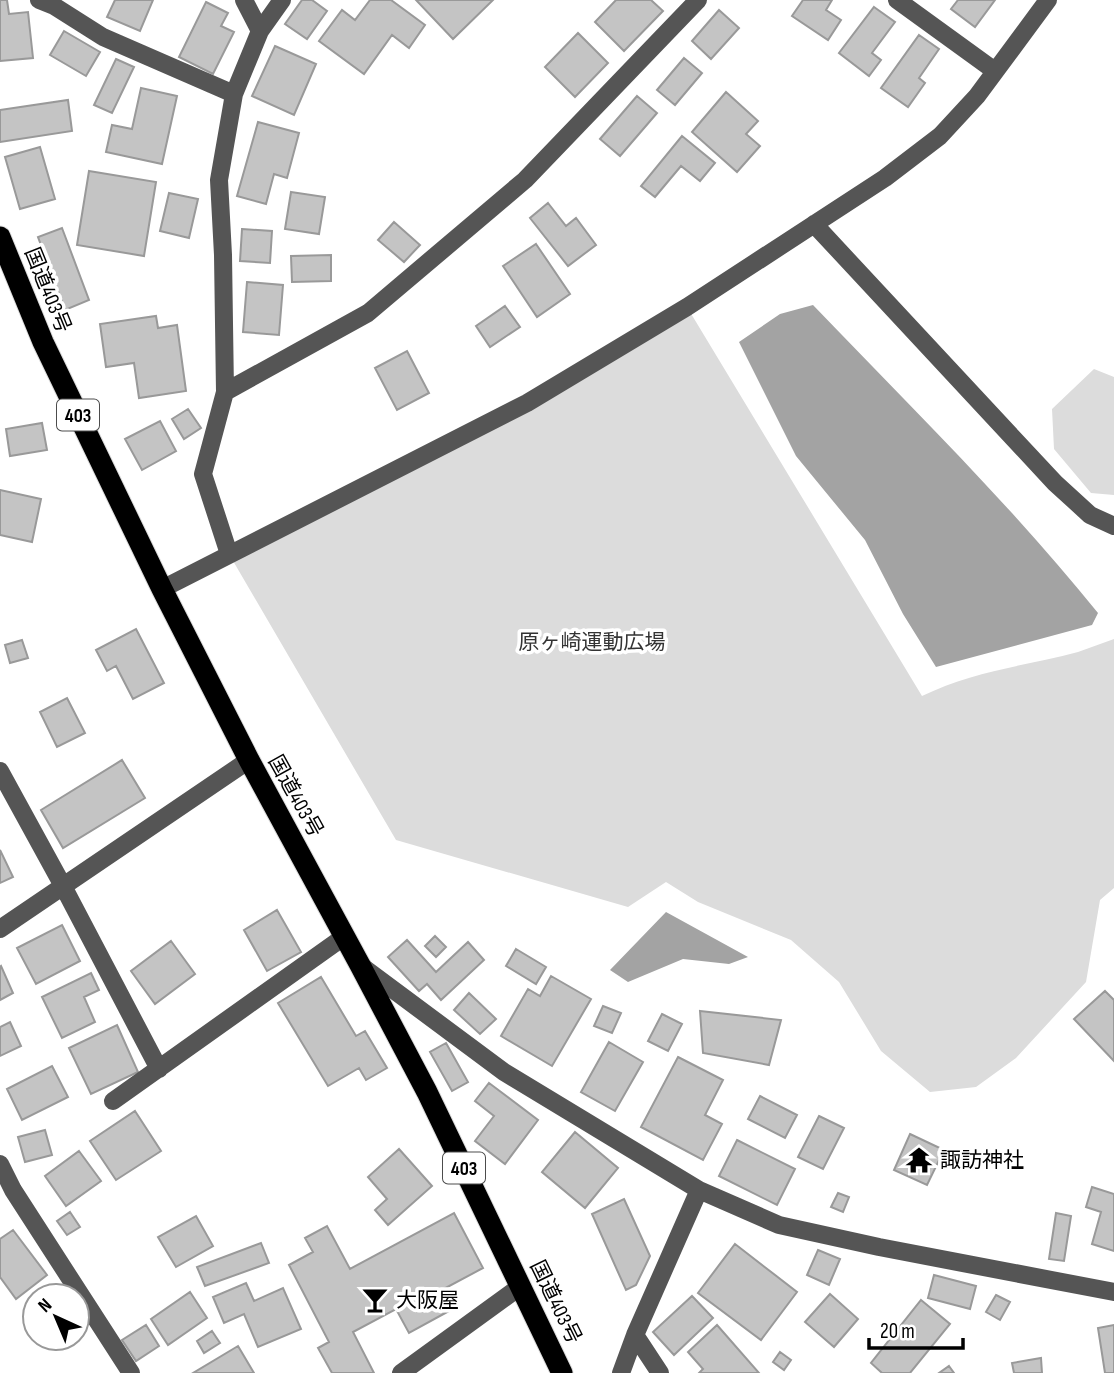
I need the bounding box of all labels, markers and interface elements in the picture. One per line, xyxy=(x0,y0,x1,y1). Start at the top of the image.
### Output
street label: 国道403号 xyxy=(19,244,76,337)
road number: 403 xyxy=(57,400,99,430)
park label: 原ヶ崎運動広場 xyxy=(519,630,666,655)
street label: 国道403号 xyxy=(263,751,328,842)
temple icon: 諏訪神社 xyxy=(904,1145,934,1175)
place label: 諏訪神社 xyxy=(940,1148,1024,1173)
road number: 403 xyxy=(443,1152,485,1184)
street label: 国道403号 xyxy=(525,1256,587,1348)
north arrow xyxy=(21,1282,91,1352)
bar icon: 大阪屋 xyxy=(360,1285,390,1315)
place label: 大阪屋 xyxy=(396,1288,459,1313)
text: N xyxy=(34,1294,57,1318)
scale bar xyxy=(869,1306,964,1350)
text: 20 m xyxy=(880,1319,915,1344)

